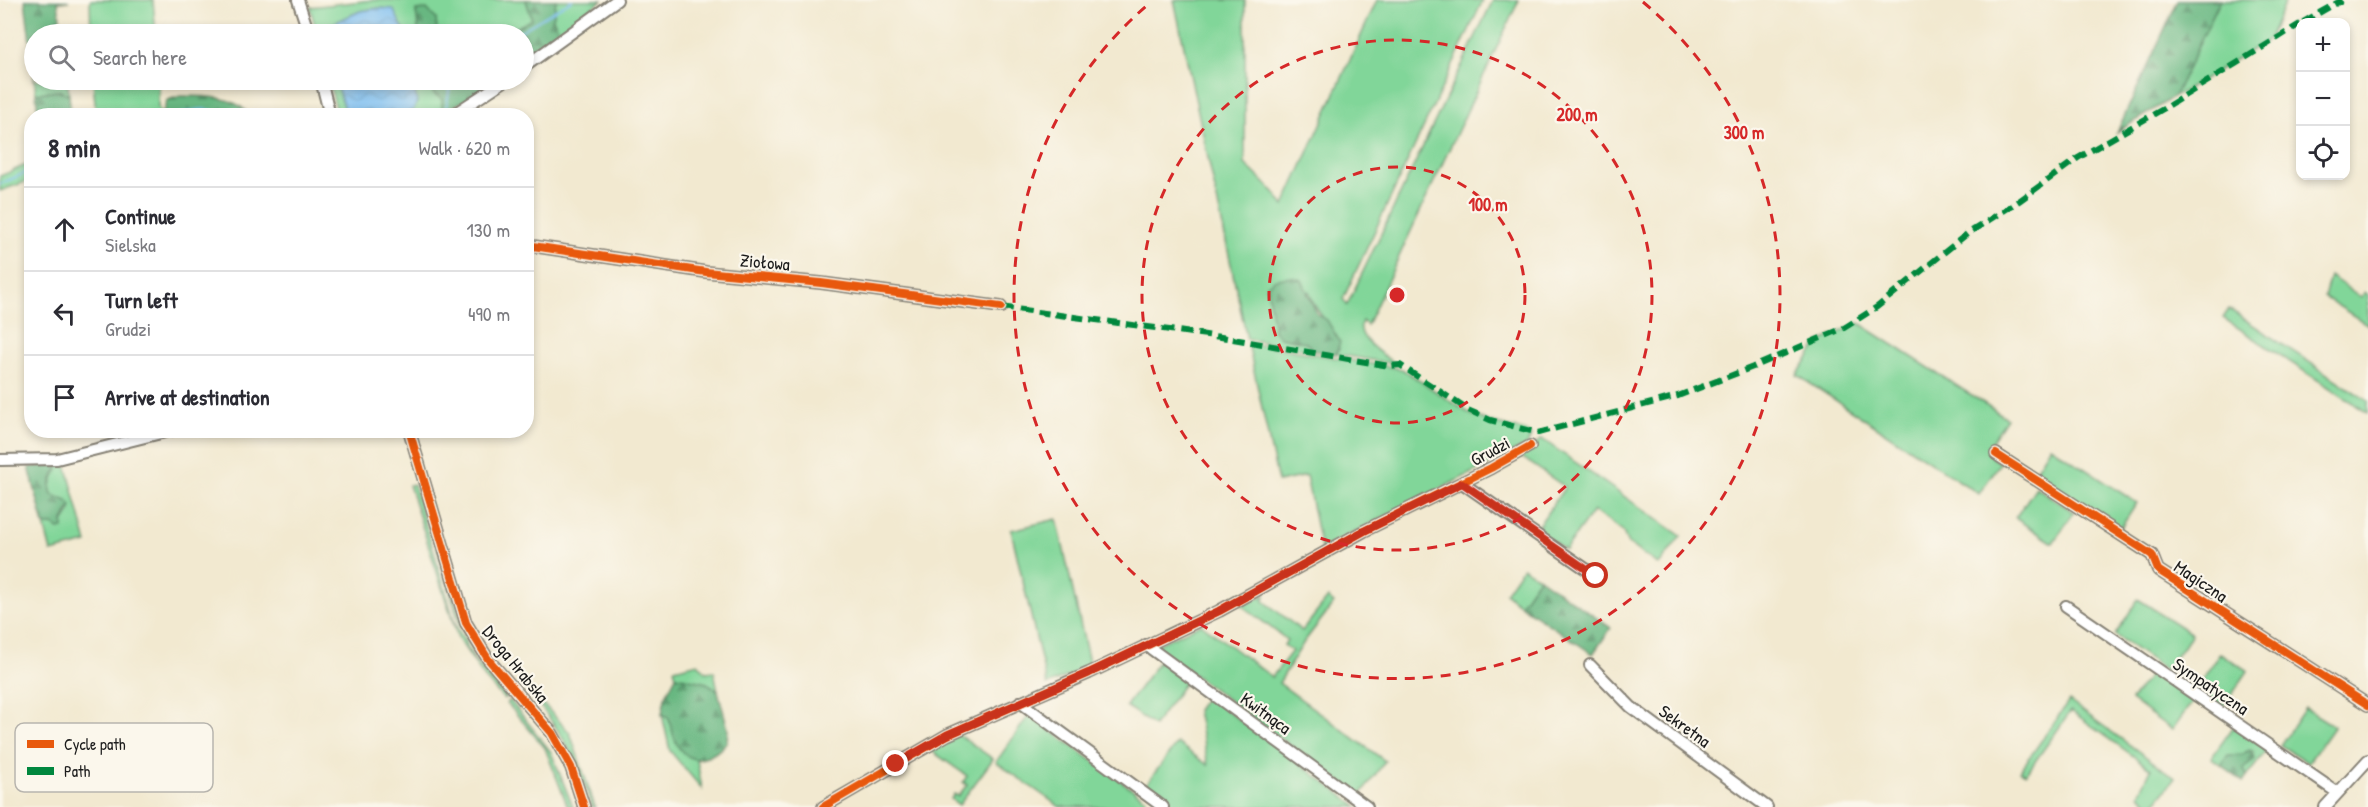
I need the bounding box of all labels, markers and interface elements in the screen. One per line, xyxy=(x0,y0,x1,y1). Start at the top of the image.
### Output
map controls xyxy=(2296,18,2350,180)
button: + xyxy=(2296,18,2350,72)
search box xyxy=(24,24,534,90)
icon: search xyxy=(45,41,78,74)
text: Search here xyxy=(93,42,187,72)
button: − xyxy=(2296,72,2350,126)
text: 200 m xyxy=(1557,102,1597,127)
text: 300 m xyxy=(1724,120,1764,145)
button: locate xyxy=(2296,126,2350,180)
text: 8 min xyxy=(48,130,101,165)
text: Walk · 620 m xyxy=(419,134,510,161)
text: 100 m xyxy=(1468,192,1508,217)
text: Continue xyxy=(105,201,176,231)
icon: ahead xyxy=(48,213,81,246)
text: 130 m xyxy=(467,216,510,243)
text: Sielska xyxy=(105,231,156,258)
street label: Ziołowa xyxy=(739,247,791,277)
text: Turn left xyxy=(105,285,178,315)
centre of rings xyxy=(1387,285,1407,305)
icon: left xyxy=(48,297,81,330)
text: 490 m xyxy=(468,300,510,327)
text: Grudzi xyxy=(105,315,151,342)
icon: arrive xyxy=(48,381,81,414)
text: Arrive at destination xyxy=(105,382,270,412)
street label: Grudzi xyxy=(1466,430,1514,472)
street label: Magiczna xyxy=(2169,554,2233,608)
route start xyxy=(1582,562,1608,588)
street label: Droga Hrabska xyxy=(477,620,555,708)
street label: Sympatyczna xyxy=(2168,651,2254,721)
street label: Kwitnąca xyxy=(1236,686,1296,740)
street label: Sekretna xyxy=(1654,699,1716,753)
legend xyxy=(15,723,213,792)
text: Cycle path xyxy=(64,733,126,755)
route end xyxy=(882,750,908,776)
text: Path xyxy=(64,760,90,782)

